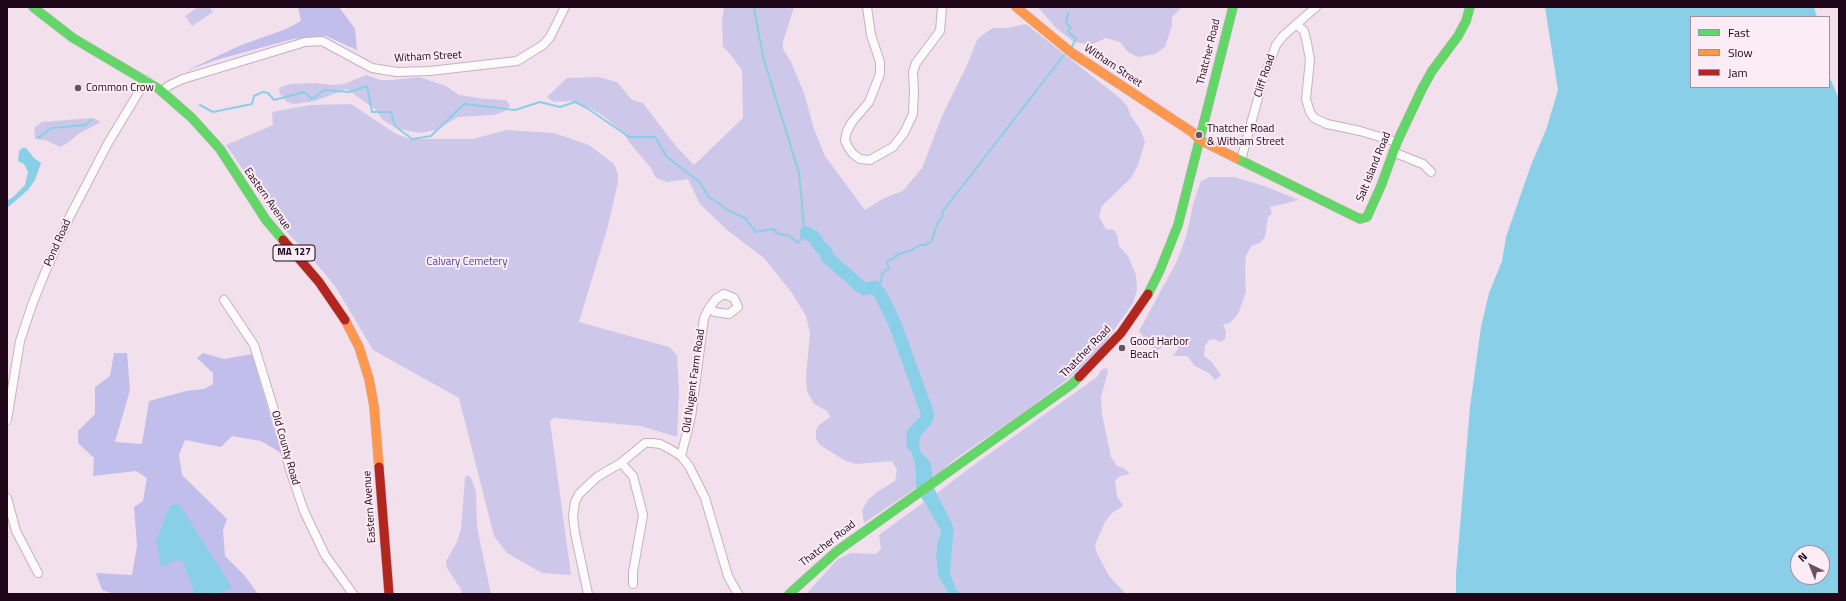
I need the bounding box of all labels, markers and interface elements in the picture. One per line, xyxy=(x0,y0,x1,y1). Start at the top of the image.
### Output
legend xyxy=(1690,16,1830,88)
street label: Thatcher Road xyxy=(1194,18,1224,86)
text: Fast xyxy=(1728,23,1750,42)
street label: Witham Street xyxy=(1081,42,1145,90)
text: Slow xyxy=(1728,43,1753,62)
street label: Witham Street xyxy=(394,49,462,65)
street label: Cliff Road xyxy=(1252,53,1278,99)
text: Jam xyxy=(1728,63,1748,82)
place label: Common Crow xyxy=(86,81,154,95)
marker: Common Crow xyxy=(73,83,83,93)
place label: Thatcher Road & Witham Street xyxy=(1207,122,1284,148)
marker: Thatcher Road & Witham Street xyxy=(1194,130,1204,140)
street label: Salt Island Road xyxy=(1354,130,1394,204)
street label: Eastern Avenue xyxy=(241,165,293,233)
street label: Pond Road xyxy=(42,217,74,269)
road number: MA 127 xyxy=(273,245,315,261)
park label: Calvary Cemetery xyxy=(427,255,507,269)
street label: Thatcher Road xyxy=(1058,323,1114,381)
street label: Old Nugent Farm Road xyxy=(680,328,708,434)
place label: Good Harbor Beach xyxy=(1130,335,1189,361)
marker: Good Harbor Beach xyxy=(1117,343,1127,353)
street label: Old County Road xyxy=(268,409,302,487)
street label: Eastern Avenue xyxy=(361,470,379,544)
street label: Thatcher Road xyxy=(797,518,859,570)
north arrow xyxy=(1790,545,1830,585)
text: N xyxy=(1794,549,1811,565)

